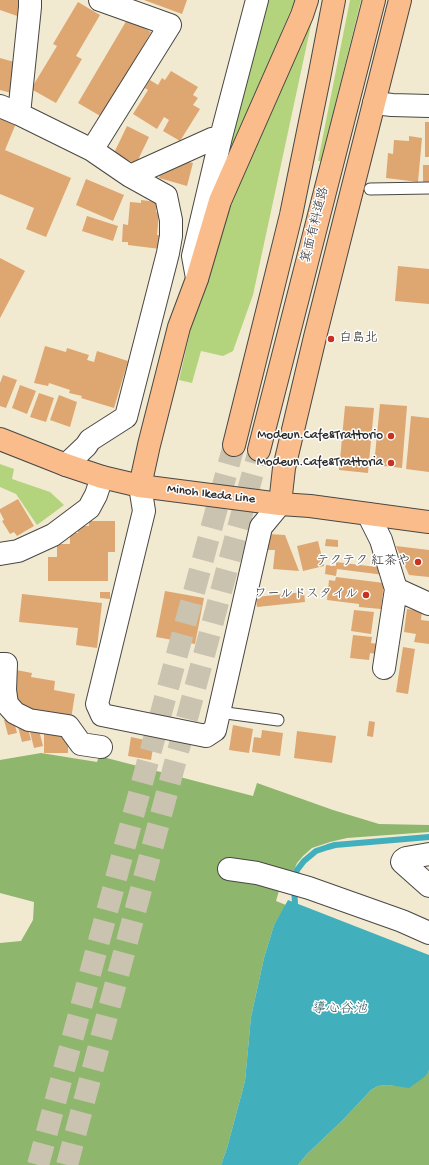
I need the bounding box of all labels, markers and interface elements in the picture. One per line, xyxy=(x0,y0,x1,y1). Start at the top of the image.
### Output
street label: 箕面有料道路 xyxy=(299,185,333,265)
place label: 白島北 xyxy=(339,331,378,347)
marker: 白島北 xyxy=(326,334,336,344)
place label: Modeun.Cafe&Trattorio xyxy=(257,428,383,444)
marker: Modeun.Cafe&Trattorio xyxy=(386,431,396,441)
place label: Modeun.Cafe&Trattoria xyxy=(257,455,383,471)
marker: Modeun.Cafe&Trattoria xyxy=(386,458,396,468)
street label: Minoh Ikeda Line xyxy=(166,482,256,508)
place label: テクテク 紅茶や xyxy=(316,554,410,570)
marker: テクテク 紅茶や xyxy=(413,557,423,567)
place label: ワールドスタイル xyxy=(254,587,358,603)
marker: ワールドスタイル xyxy=(361,590,371,600)
water label: 導心谷池 xyxy=(311,1002,367,1018)

